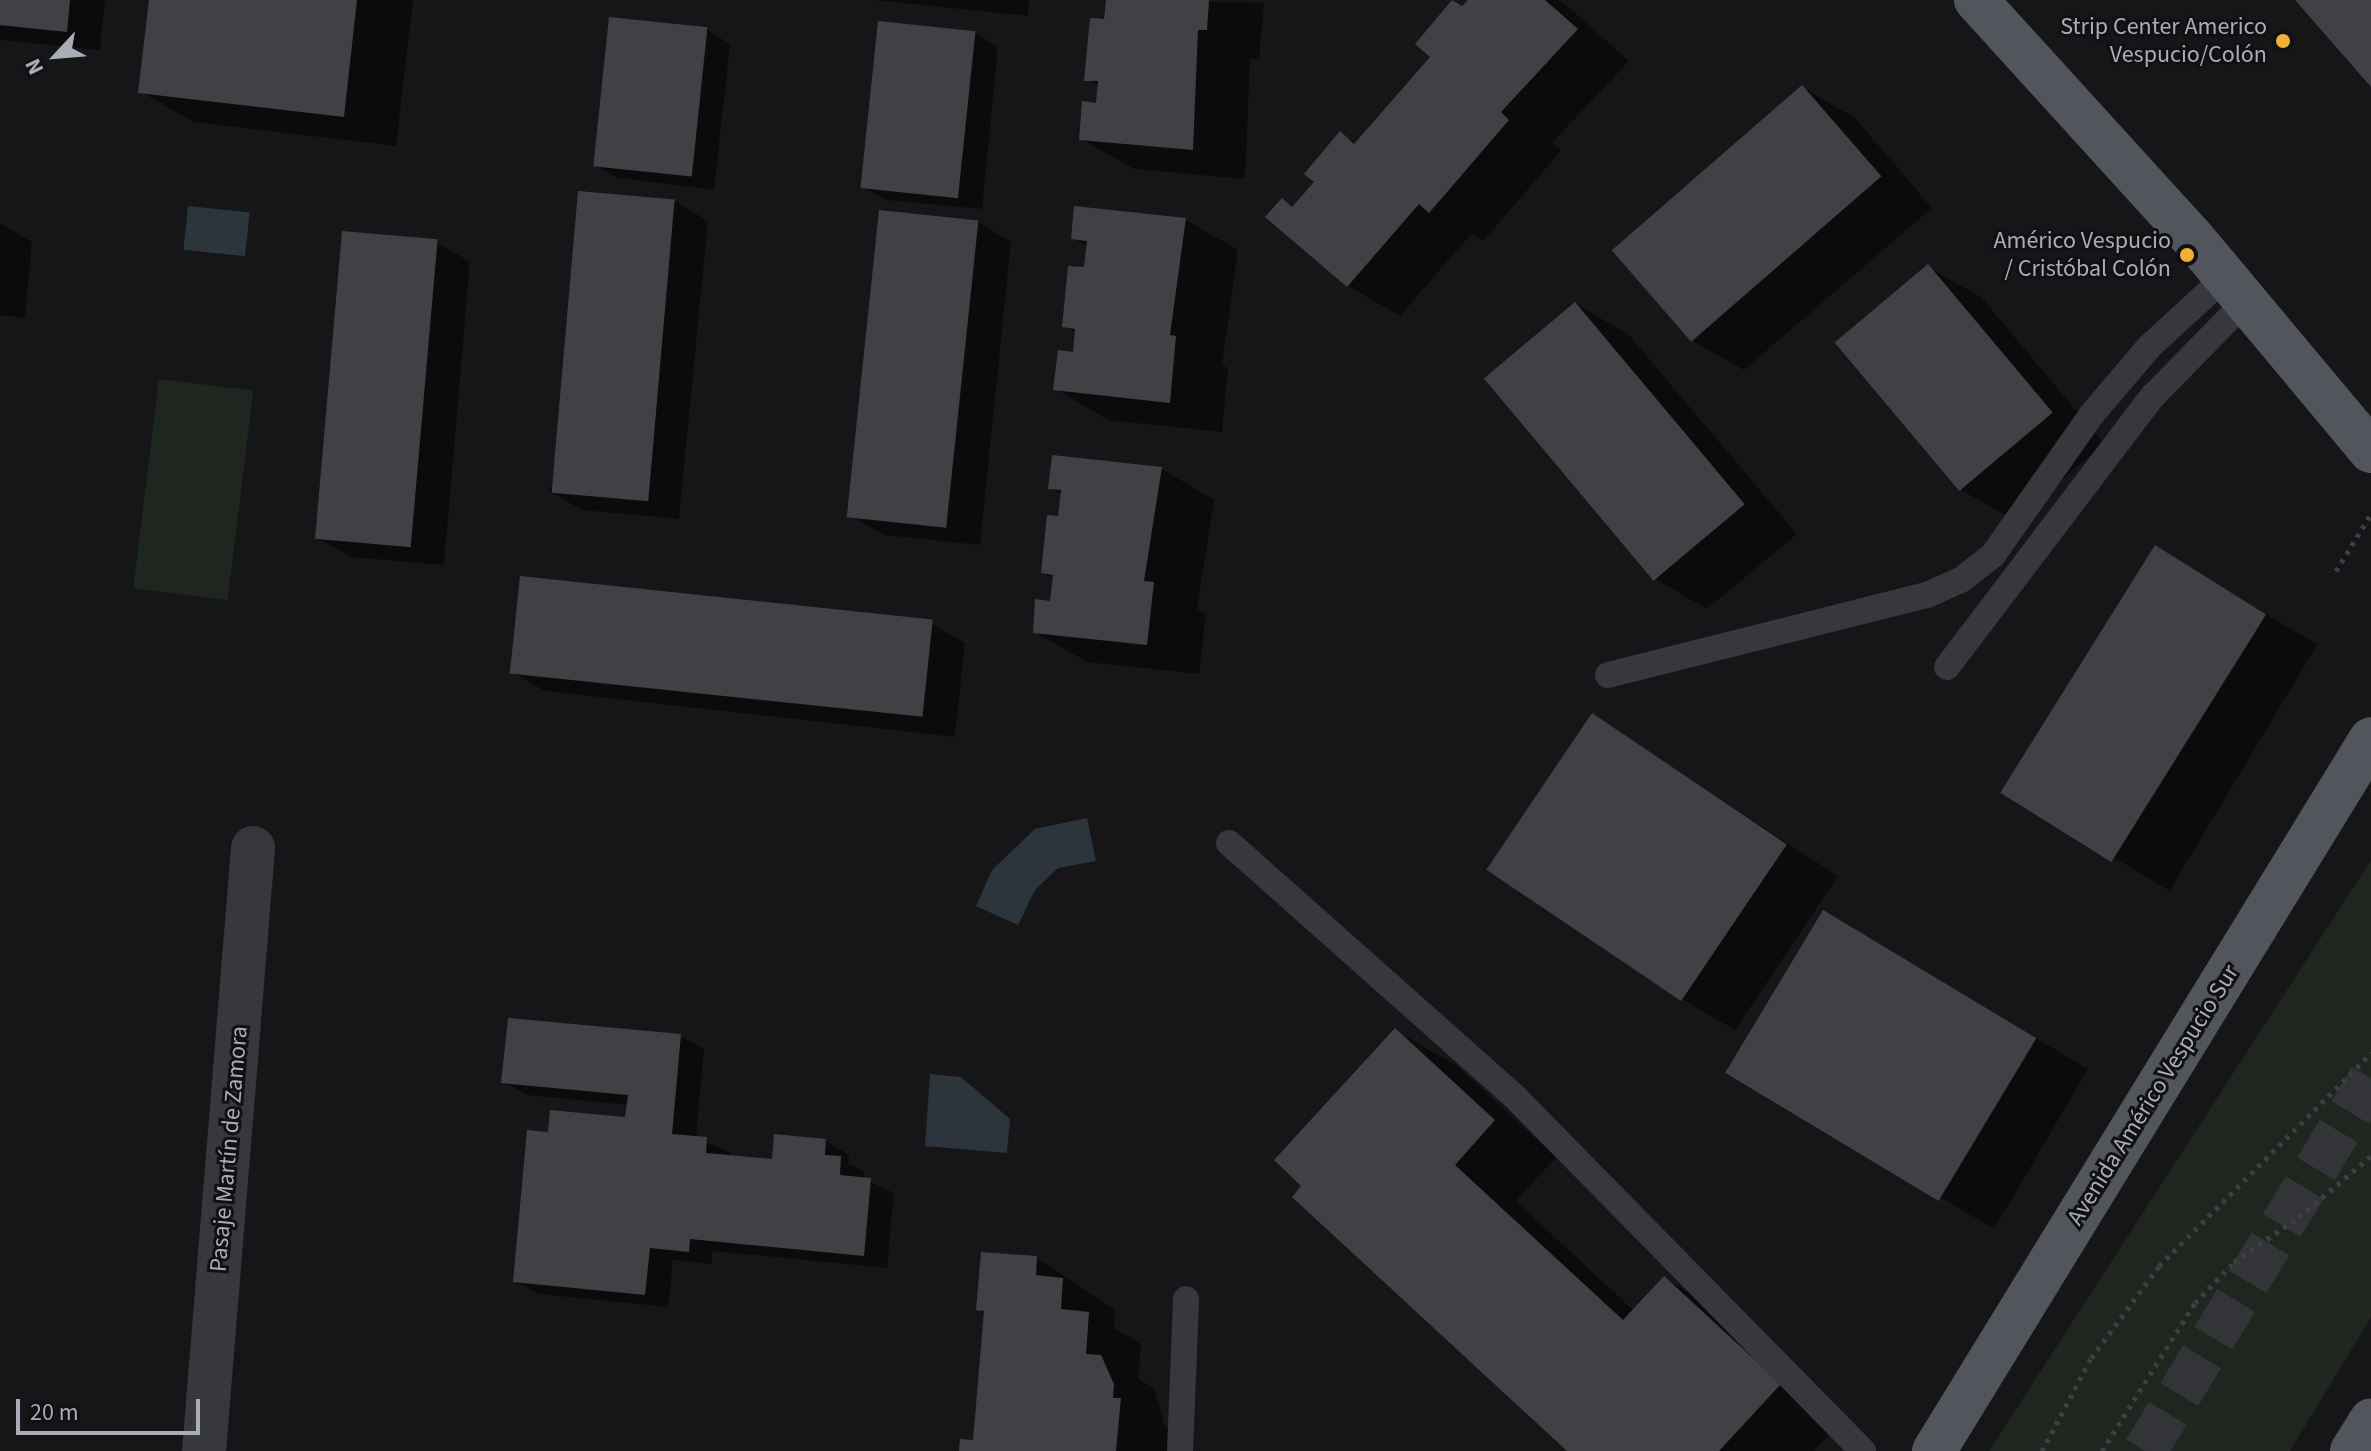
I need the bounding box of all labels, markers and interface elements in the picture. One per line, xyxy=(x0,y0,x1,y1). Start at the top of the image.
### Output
place label: Strip Center Americo Vespucio/Colón xyxy=(2060,13,2267,69)
north arrow xyxy=(16,16,96,96)
marker: Strip Center Americo Vespucio/Colón xyxy=(2274,32,2292,50)
text: N xyxy=(17,53,52,80)
place label: Américo Vespucio / Cristóbal Colón xyxy=(1993,227,2171,283)
marker: Américo Vespucio / Cristóbal Colón xyxy=(2178,246,2196,264)
street label: Avenida Américo Vespucio Sur xyxy=(2061,959,2245,1231)
street label: Pasaje Martín de Zamora xyxy=(204,1025,254,1273)
scale bar xyxy=(20,1383,204,1433)
text: 20 m xyxy=(30,1395,79,1430)

